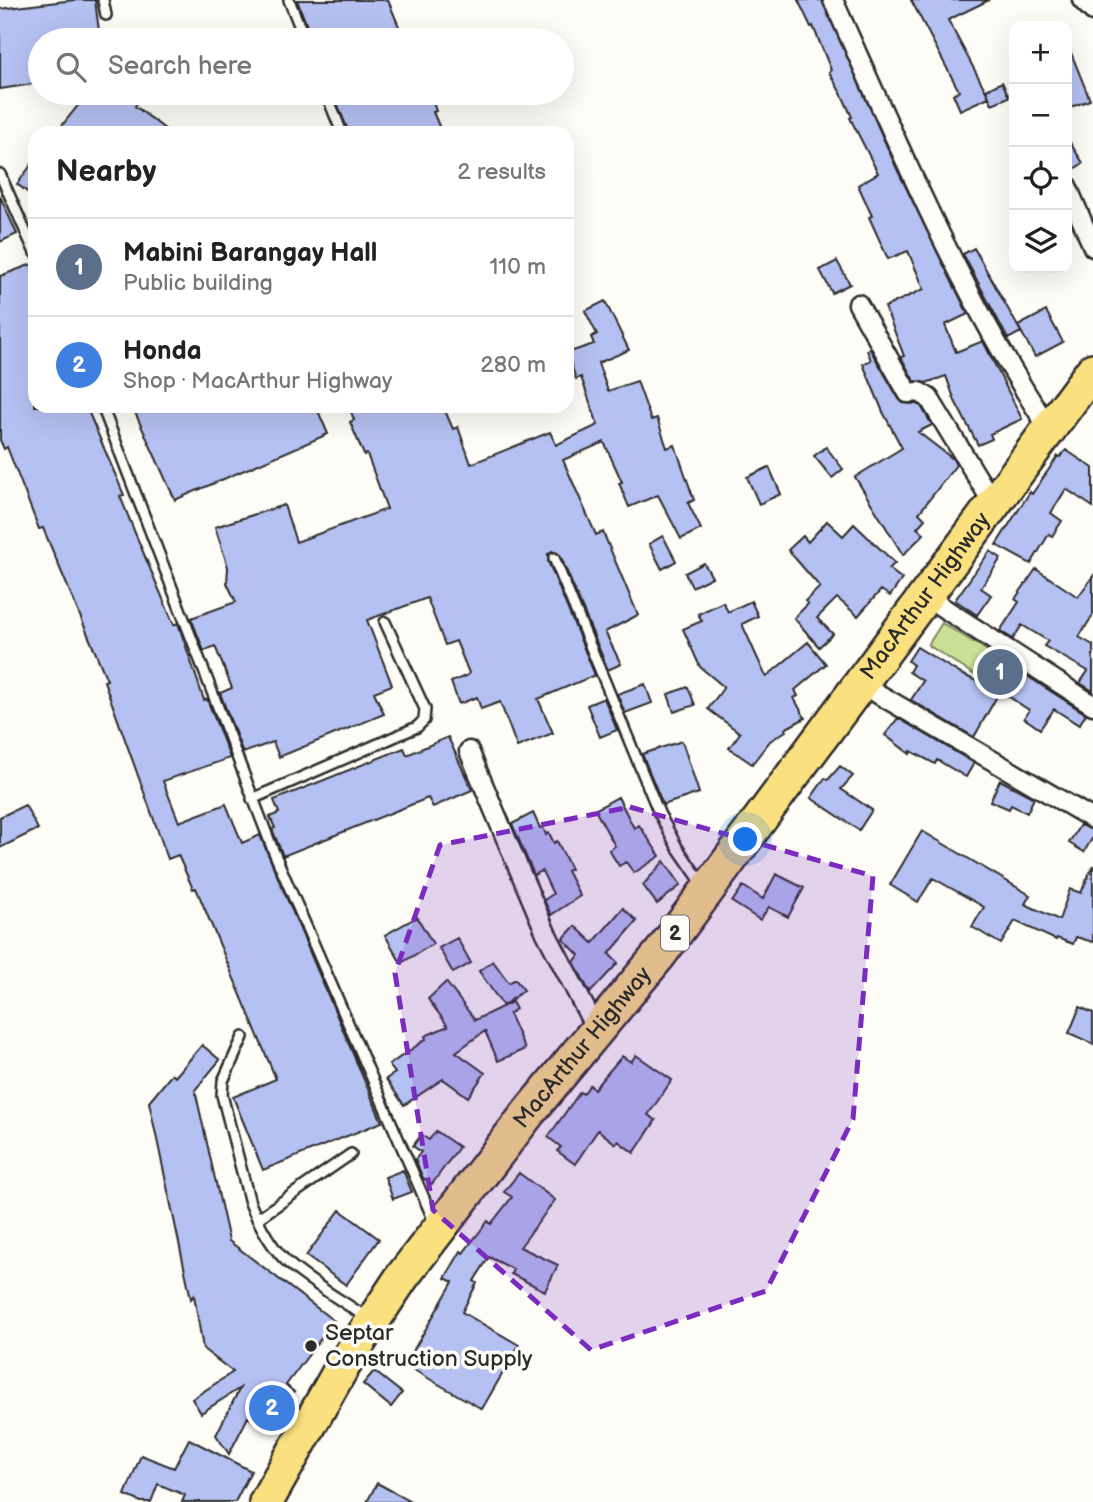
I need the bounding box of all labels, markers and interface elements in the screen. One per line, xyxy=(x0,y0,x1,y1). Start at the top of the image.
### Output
map controls xyxy=(1009,21,1072,273)
button: + xyxy=(1009,21,1072,84)
search box xyxy=(28,28,574,105)
icon: search xyxy=(52,48,90,86)
text: Search here xyxy=(108,51,252,82)
button: − xyxy=(1009,84,1072,147)
button: locate xyxy=(1009,147,1072,210)
text: Nearby xyxy=(56,154,156,190)
text: 2 results xyxy=(457,158,546,186)
button: layers xyxy=(1009,210,1072,273)
text: Mabini Barangay Hall xyxy=(123,238,377,269)
text: 1 xyxy=(74,253,84,281)
text: 110 m xyxy=(489,253,546,281)
text: Public building xyxy=(123,269,273,297)
text: Honda xyxy=(123,336,202,367)
text: 2 xyxy=(72,351,86,379)
text: 280 m xyxy=(480,351,546,379)
text: Shop · MacArthur Highway xyxy=(123,367,392,395)
street label: MacArthur Highway xyxy=(854,506,997,685)
pin: 1 xyxy=(977,646,1023,698)
your location xyxy=(728,822,762,856)
road number: 2 xyxy=(661,916,689,950)
street label: MacArthur Highway xyxy=(507,961,658,1134)
place label: Septar Construction Supply xyxy=(325,1319,533,1373)
marker: Septar Construction Supply xyxy=(303,1338,319,1354)
pin: 2 xyxy=(249,1382,295,1434)

